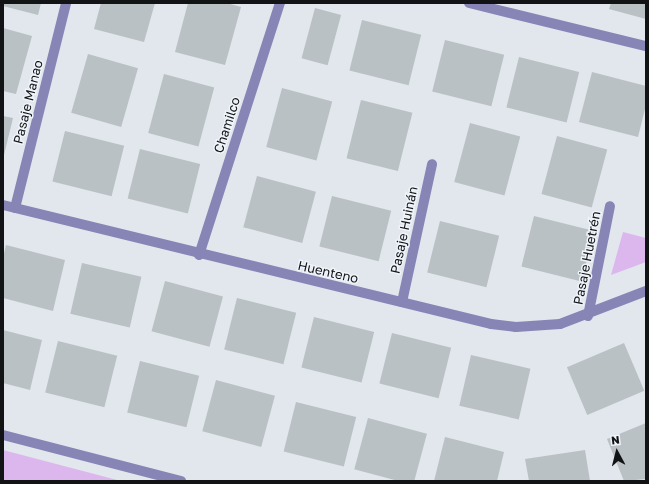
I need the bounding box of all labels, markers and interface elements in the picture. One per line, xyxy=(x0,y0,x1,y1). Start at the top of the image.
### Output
street label: Pasaje Manao xyxy=(10,58,46,146)
street label: Chamilco xyxy=(211,95,243,155)
street label: Pasaje Huinán xyxy=(387,185,421,275)
street label: Pasaje Huetrén xyxy=(570,210,604,306)
street label: Huenteno xyxy=(296,257,360,287)
north arrow xyxy=(597,432,637,472)
text: N xyxy=(611,433,620,447)

